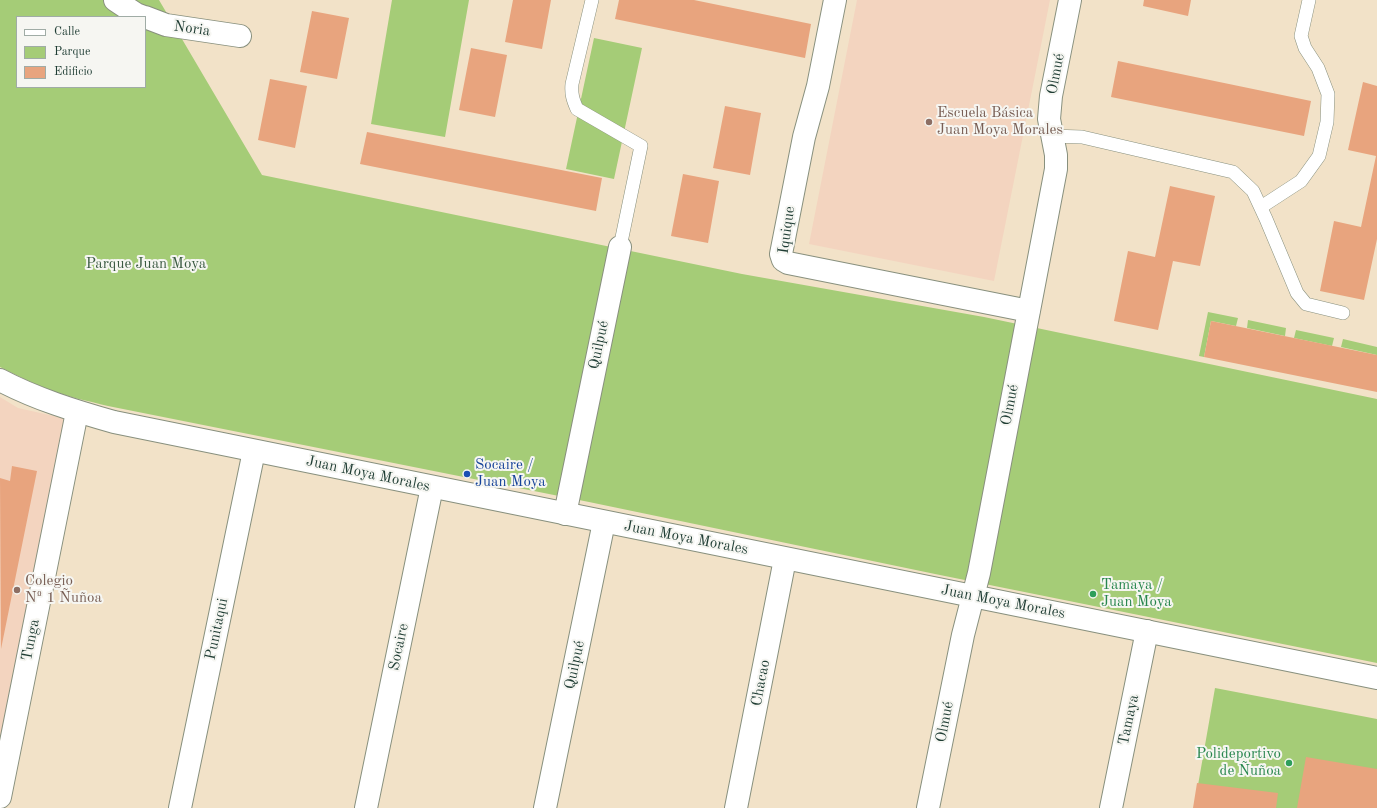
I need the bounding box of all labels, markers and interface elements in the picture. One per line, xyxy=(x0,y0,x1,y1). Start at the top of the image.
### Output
legend xyxy=(16,16,146,88)
street label: Noria xyxy=(173,18,211,40)
text: Calle xyxy=(54,26,80,38)
text: Parque xyxy=(54,46,90,58)
street label: Olmué xyxy=(1043,52,1069,96)
text: Edificio xyxy=(54,66,93,78)
place label: Escuela Básica Juan Moya Morales xyxy=(937,104,1063,139)
marker: Escuela Básica Juan Moya Morales xyxy=(924,117,934,127)
street label: Iquique xyxy=(775,205,799,255)
park label: Parque Juan Moya xyxy=(86,255,206,273)
street label: Quilpué xyxy=(585,319,613,371)
street label: Olmué xyxy=(997,383,1023,427)
street label: Juan Moya Morales xyxy=(305,452,431,496)
place label: Socaire / Juan Moya xyxy=(475,456,546,491)
marker: Socaire / Juan Moya xyxy=(462,469,472,479)
street label: Juan Moya Morales xyxy=(622,517,750,559)
place label: Colegio Nº 1 Ñuñoa xyxy=(25,572,102,607)
place label: Tamaya / Juan Moya xyxy=(1101,576,1172,611)
street label: Juan Moya Morales xyxy=(939,581,1067,623)
marker: Colegio Nº 1 Ñuñoa xyxy=(12,585,22,595)
marker: Tamaya / Juan Moya xyxy=(1088,589,1098,599)
street label: Punitaqui xyxy=(202,597,232,661)
street label: Tunga xyxy=(18,618,44,662)
street label: Socaire xyxy=(385,622,413,672)
street label: Quilpué xyxy=(561,639,589,691)
street label: Chacao xyxy=(748,658,774,708)
street label: Tamaya xyxy=(1115,693,1143,747)
street label: Olmué xyxy=(932,700,958,744)
place label: Polideportivo de Ñuñoa xyxy=(1196,745,1281,780)
marker: Polideportivo de Ñuñoa xyxy=(1284,758,1294,768)

